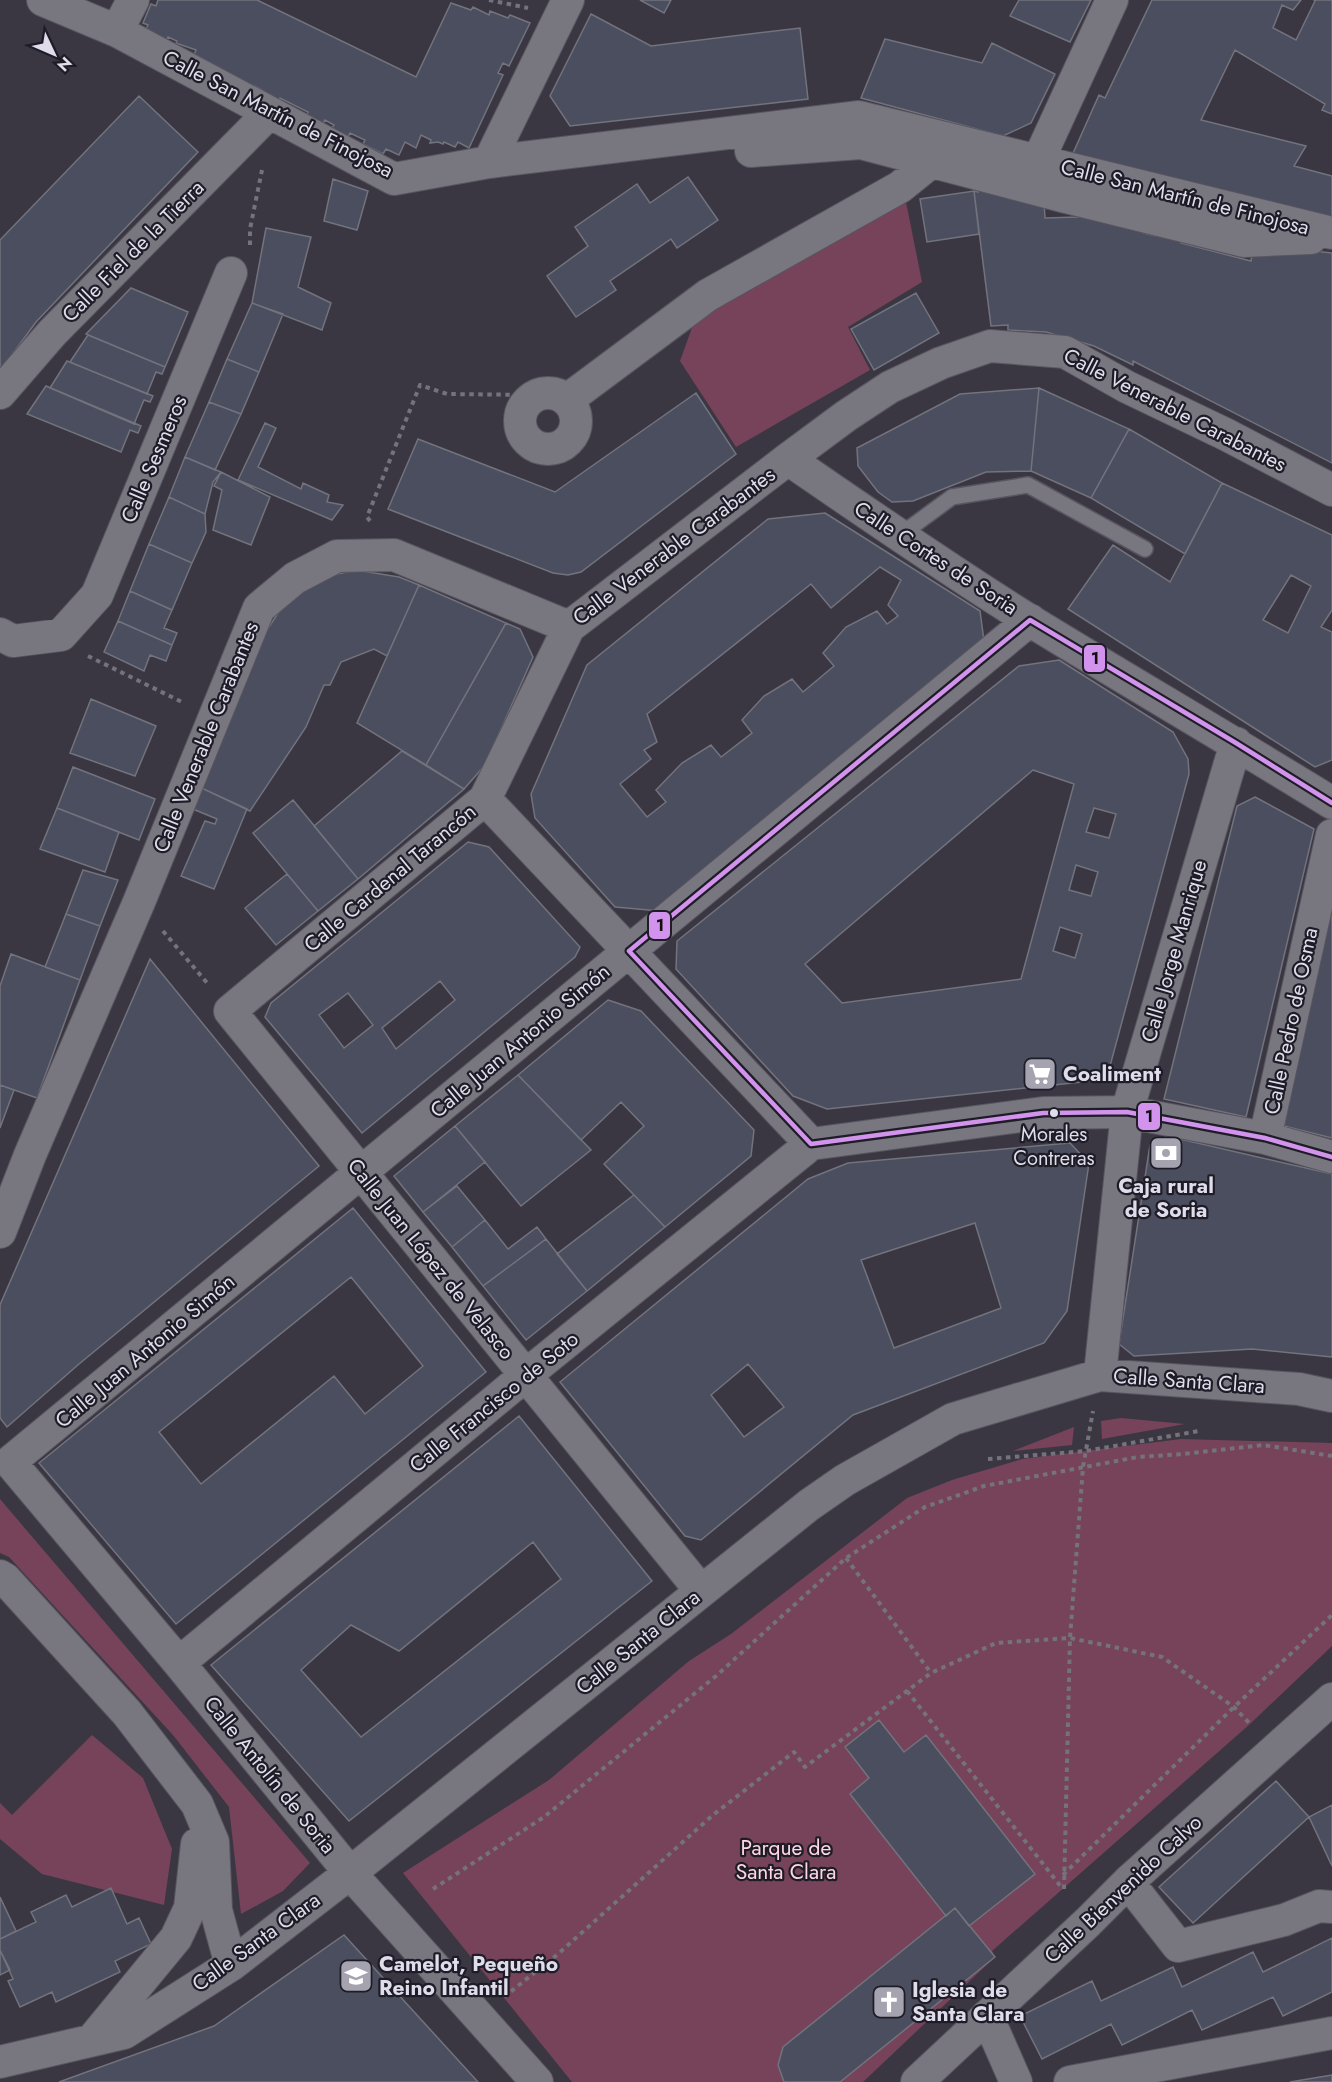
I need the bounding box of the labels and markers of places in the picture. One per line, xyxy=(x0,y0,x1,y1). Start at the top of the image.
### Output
supermarket icon: Coaliment xyxy=(1022,1056,1058,1092)
place label: Coaliment xyxy=(1063,1059,1161,1089)
marker: Morales Contreras xyxy=(1048,1107,1060,1119)
place label: Morales Contreras xyxy=(1013,1120,1095,1173)
bank icon: Caja rural de Soria xyxy=(1148,1135,1184,1171)
place label: Caja rural de Soria xyxy=(1118,1171,1214,1225)
place label: Camelot, Pequeño Reino Infantil xyxy=(379,1949,558,2003)
school or university icon: Camelot, Pequeño Reino Infantil xyxy=(338,1958,374,1994)
place label: Iglesia de Santa Clara xyxy=(912,1975,1024,2029)
church icon: Iglesia de Santa Clara xyxy=(871,1984,907,2020)

